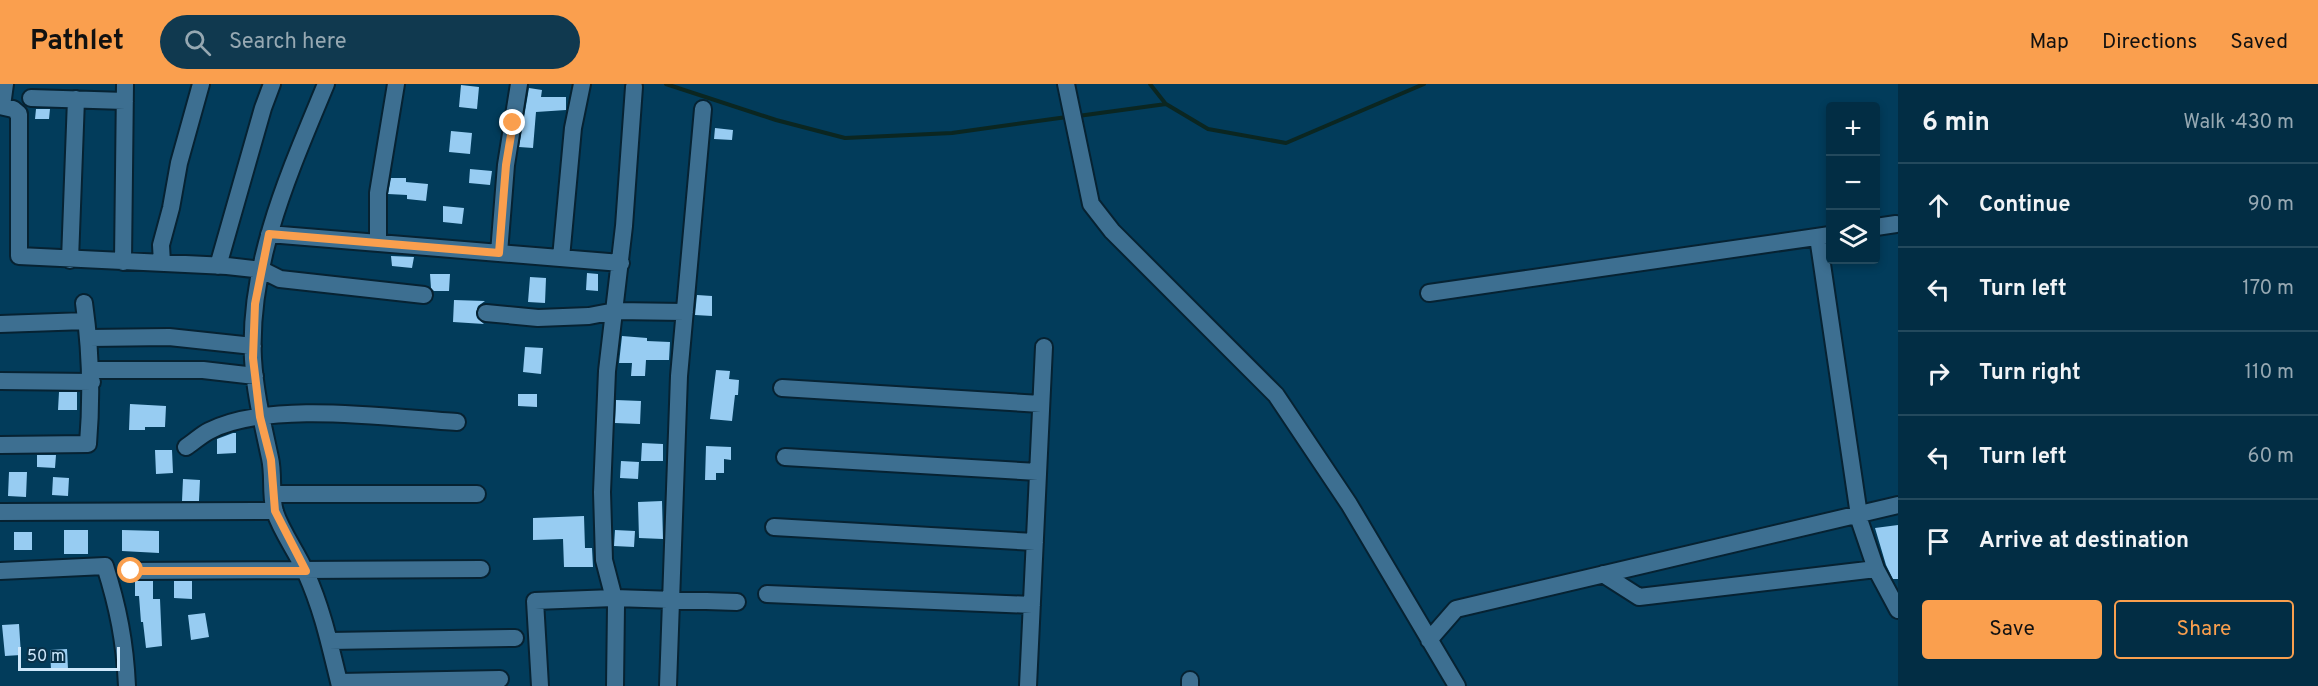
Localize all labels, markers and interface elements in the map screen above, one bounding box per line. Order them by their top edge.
search box [160,15,580,69]
text: Pathlet [30,24,124,60]
icon: search [181,26,214,59]
text: Search here [229,29,347,56]
text: Map [2029,29,2069,56]
text: Directions [2102,29,2197,56]
text: Saved [2230,29,2288,56]
map controls [1826,102,1880,264]
button: + [1826,102,1880,156]
text: 6 min [1922,107,1990,140]
route end [499,109,525,135]
text: Walk · 430 m [2183,110,2294,136]
button: − [1826,156,1880,210]
icon: ahead [1922,189,1955,222]
text: Continue [1979,192,2070,219]
text: 90 m [2248,192,2294,218]
button: layers [1826,210,1880,264]
icon: left [1922,273,1955,306]
text: Turn left [1979,276,2067,303]
text: 170 m [2242,276,2294,302]
icon: right [1922,357,1955,390]
text: Turn right [1979,360,2081,387]
text: 110 m [2245,360,2294,386]
icon: left [1922,441,1955,474]
text: Turn left [1979,444,2067,471]
text: 60 m [2248,444,2294,470]
icon: arrive [1922,525,1955,558]
text: Arrive at destination [1979,528,2189,555]
route start [117,557,143,583]
button: Save [1922,600,2102,659]
button: Share [2114,600,2294,659]
scale bar [18,644,120,672]
text: 50 m [27,647,65,667]

